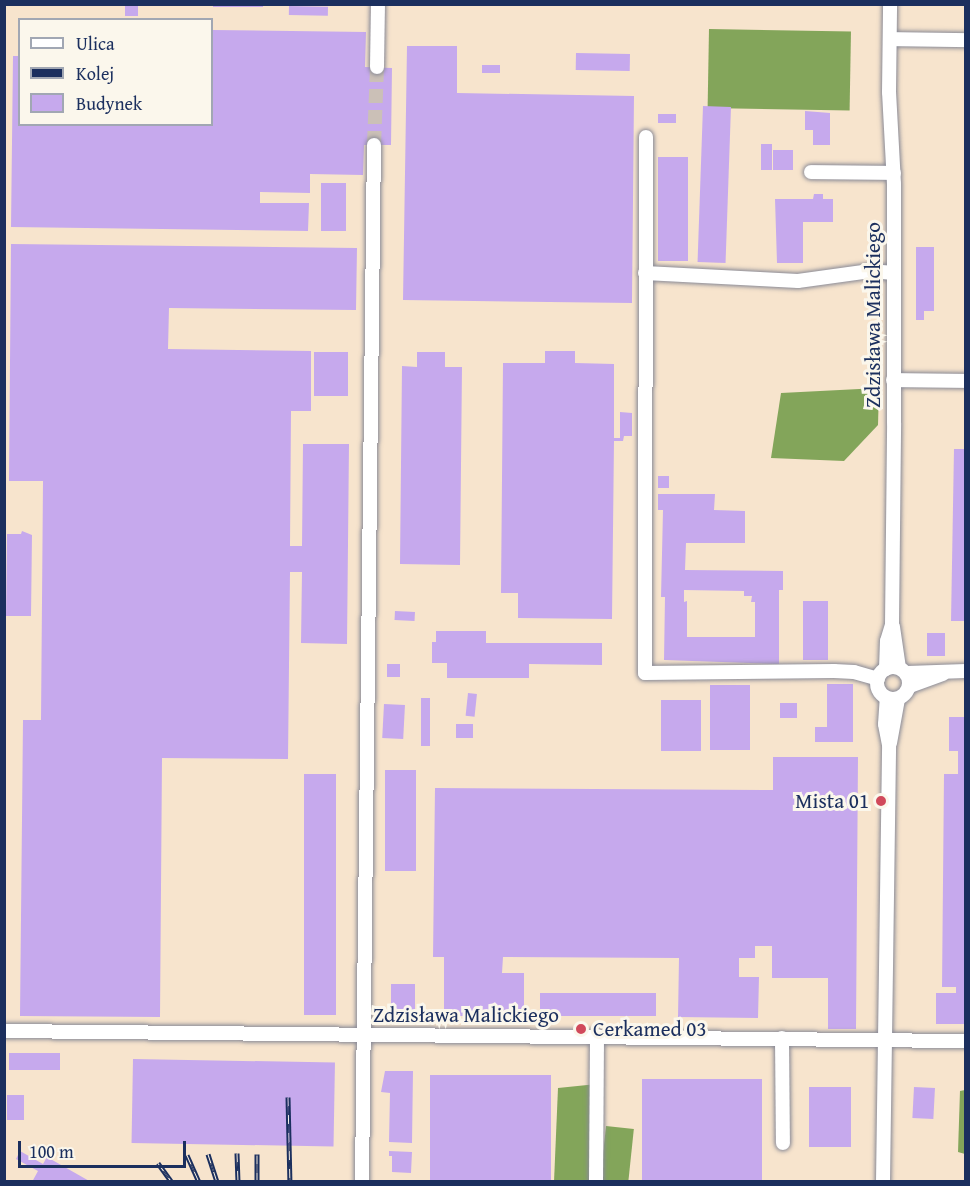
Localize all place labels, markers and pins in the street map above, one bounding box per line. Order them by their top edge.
place label: Mista 01 [795,788,869,814]
marker: Mista 01 [874,794,888,808]
place label: Cerkamed 03 [593,1016,707,1042]
marker: Cerkamed 03 [574,1022,588,1036]

